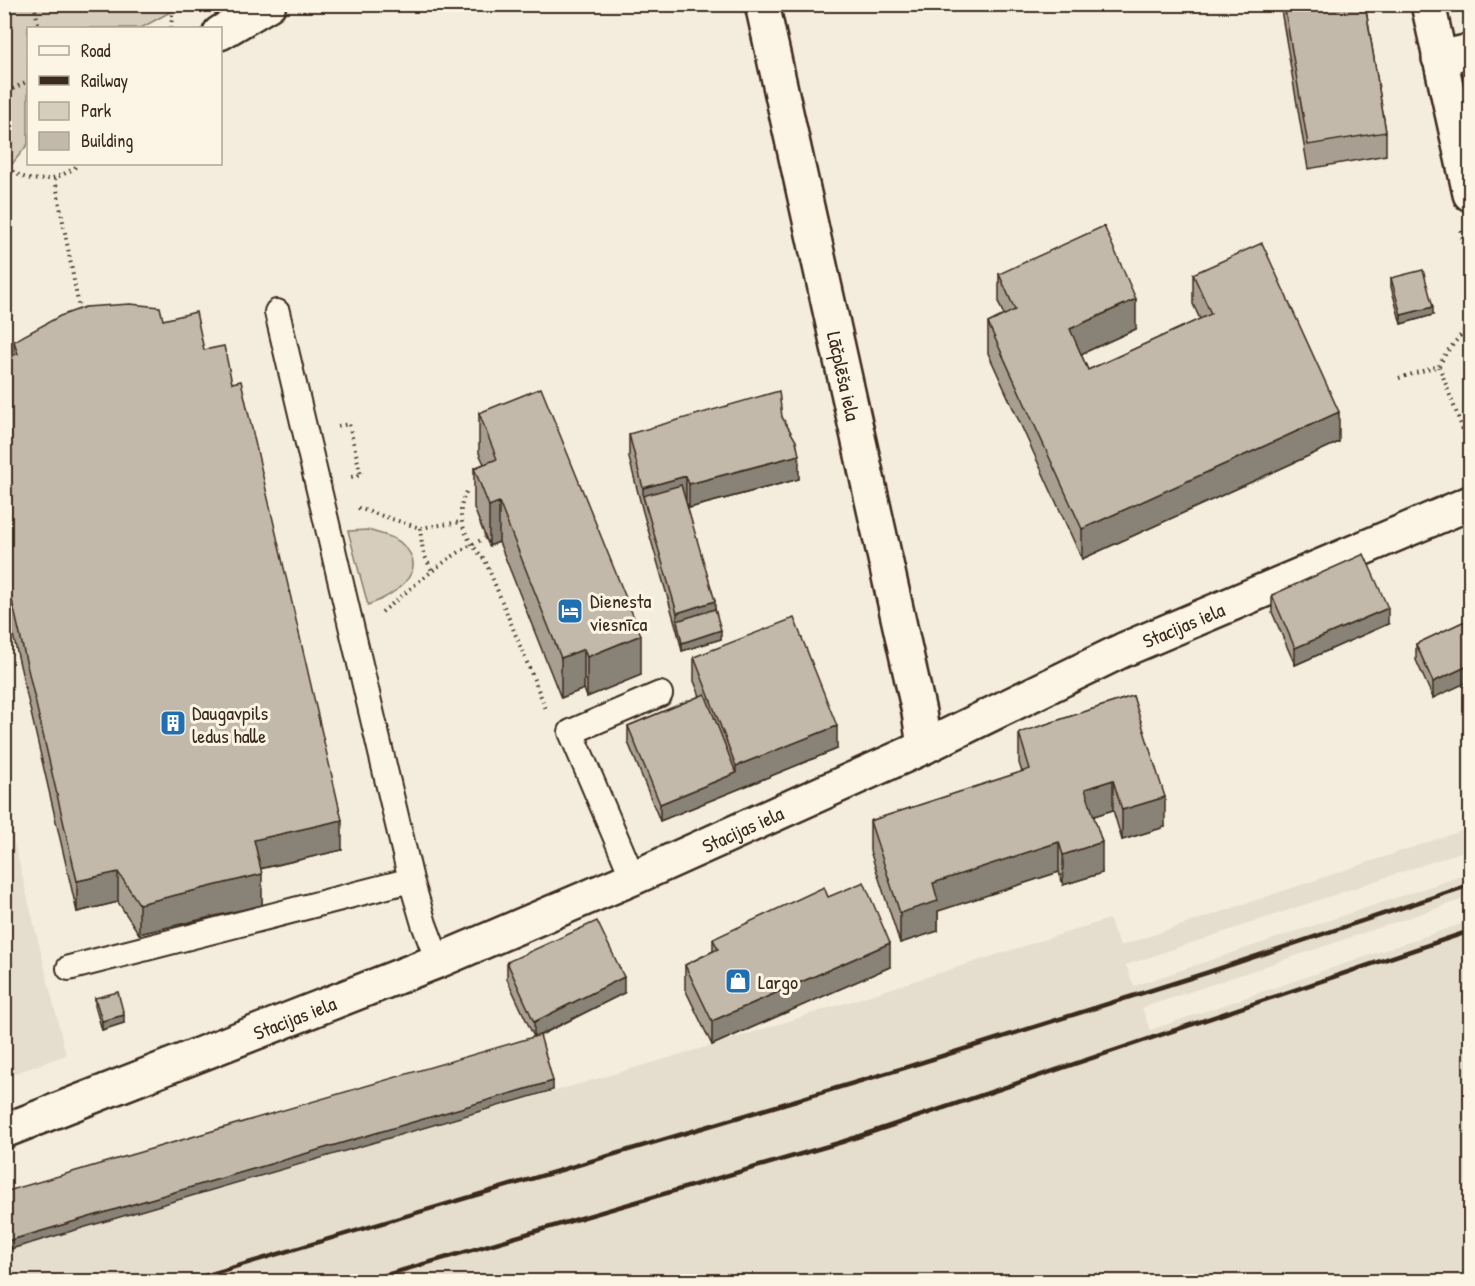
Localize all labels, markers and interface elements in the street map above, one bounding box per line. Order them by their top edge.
legend [27,27,222,165]
text: Road [81,38,111,63]
text: Railway [81,68,128,93]
text: Park [81,98,112,123]
text: Building [81,128,133,153]
street label: Lāčplēša iela [821,329,868,423]
place label: Dienesta viesnīca [590,587,652,637]
street label: Stacijas iela [1138,595,1229,654]
hotel icon: Dienesta viesnīca [555,596,585,626]
place label: Daugavpils ledus halle [192,699,268,749]
building icon: Daugavpils ledus halle [158,708,188,738]
street label: Stacijas iela [697,799,788,859]
shop icon: Largo [723,966,753,996]
place label: Largo [758,968,798,995]
street label: Stacijas iela [249,989,340,1046]

